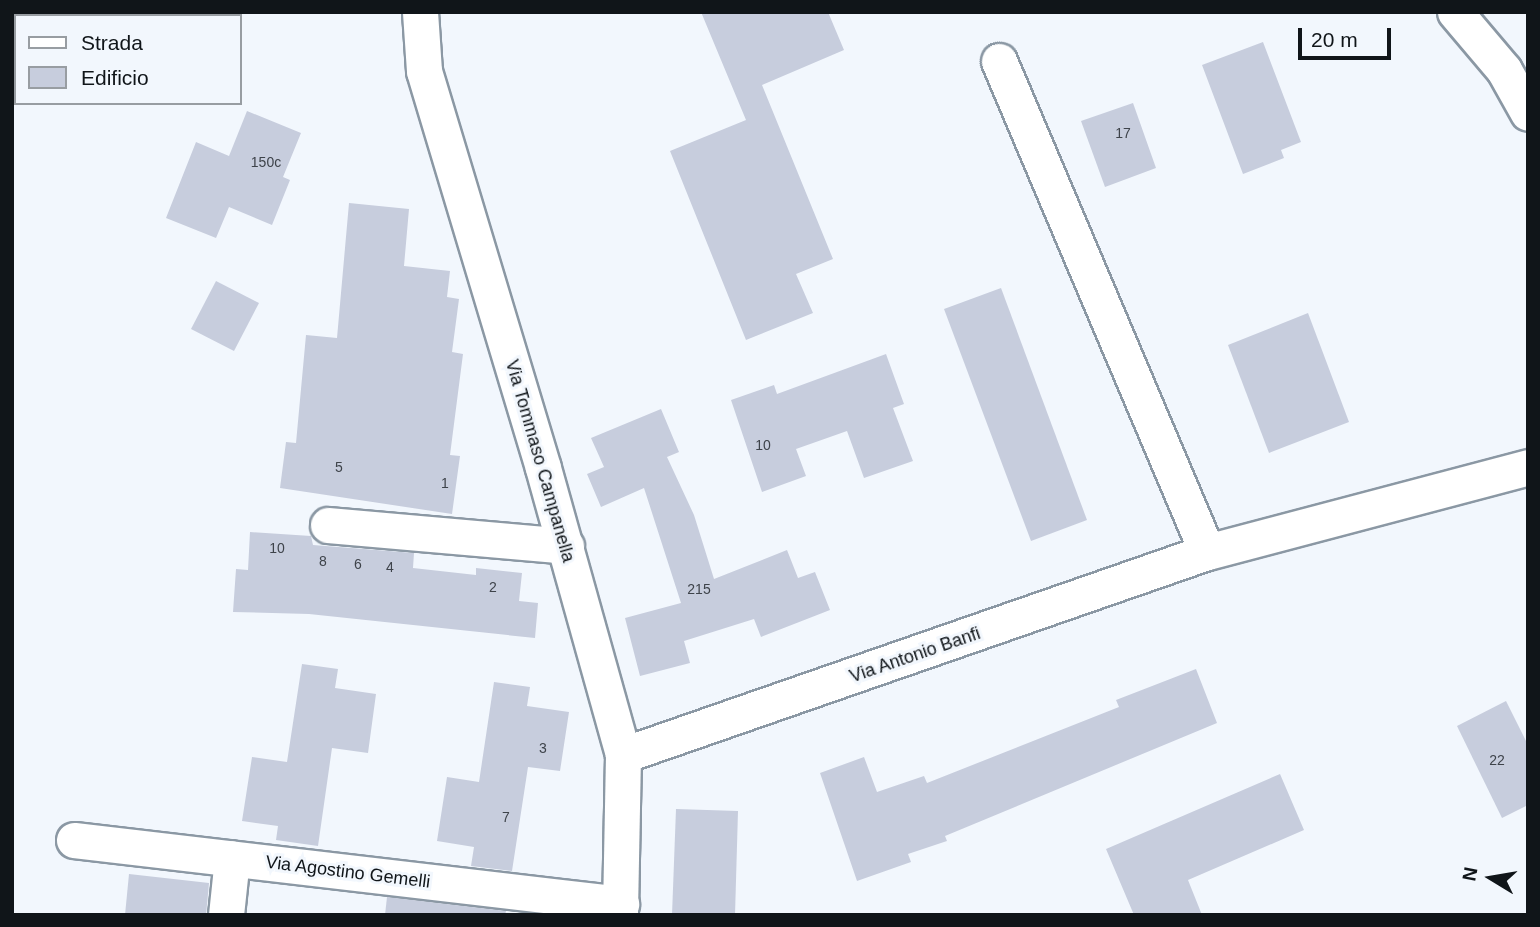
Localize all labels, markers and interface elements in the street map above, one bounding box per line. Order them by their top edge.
legend [14,14,242,105]
scale bar [1302,14,1395,58]
text: 20 m [1311,28,1358,51]
text: Strada [81,31,143,54]
text: Edificio [81,66,149,89]
house number: 17 [1115,125,1131,141]
house number: 150c [251,154,281,170]
street label: Via Tommaso Campanella [501,357,579,565]
house number: 10 [755,437,771,453]
house number: 5 [335,459,343,475]
house number: 1 [441,475,449,491]
house number: 10 [269,540,285,556]
house number: 8 [319,553,327,569]
house number: 6 [354,556,362,572]
house number: 4 [386,559,394,575]
house number: 2 [489,579,497,595]
house number: 215 [687,581,711,597]
street label: Via Antonio Banfi [846,622,984,688]
house number: 3 [539,740,547,756]
house number: 22 [1489,752,1505,768]
house number: 7 [502,809,510,825]
north arrow [1456,843,1526,913]
street label: Via Agostino Gemelli [264,851,432,893]
text: N [1458,865,1482,883]

